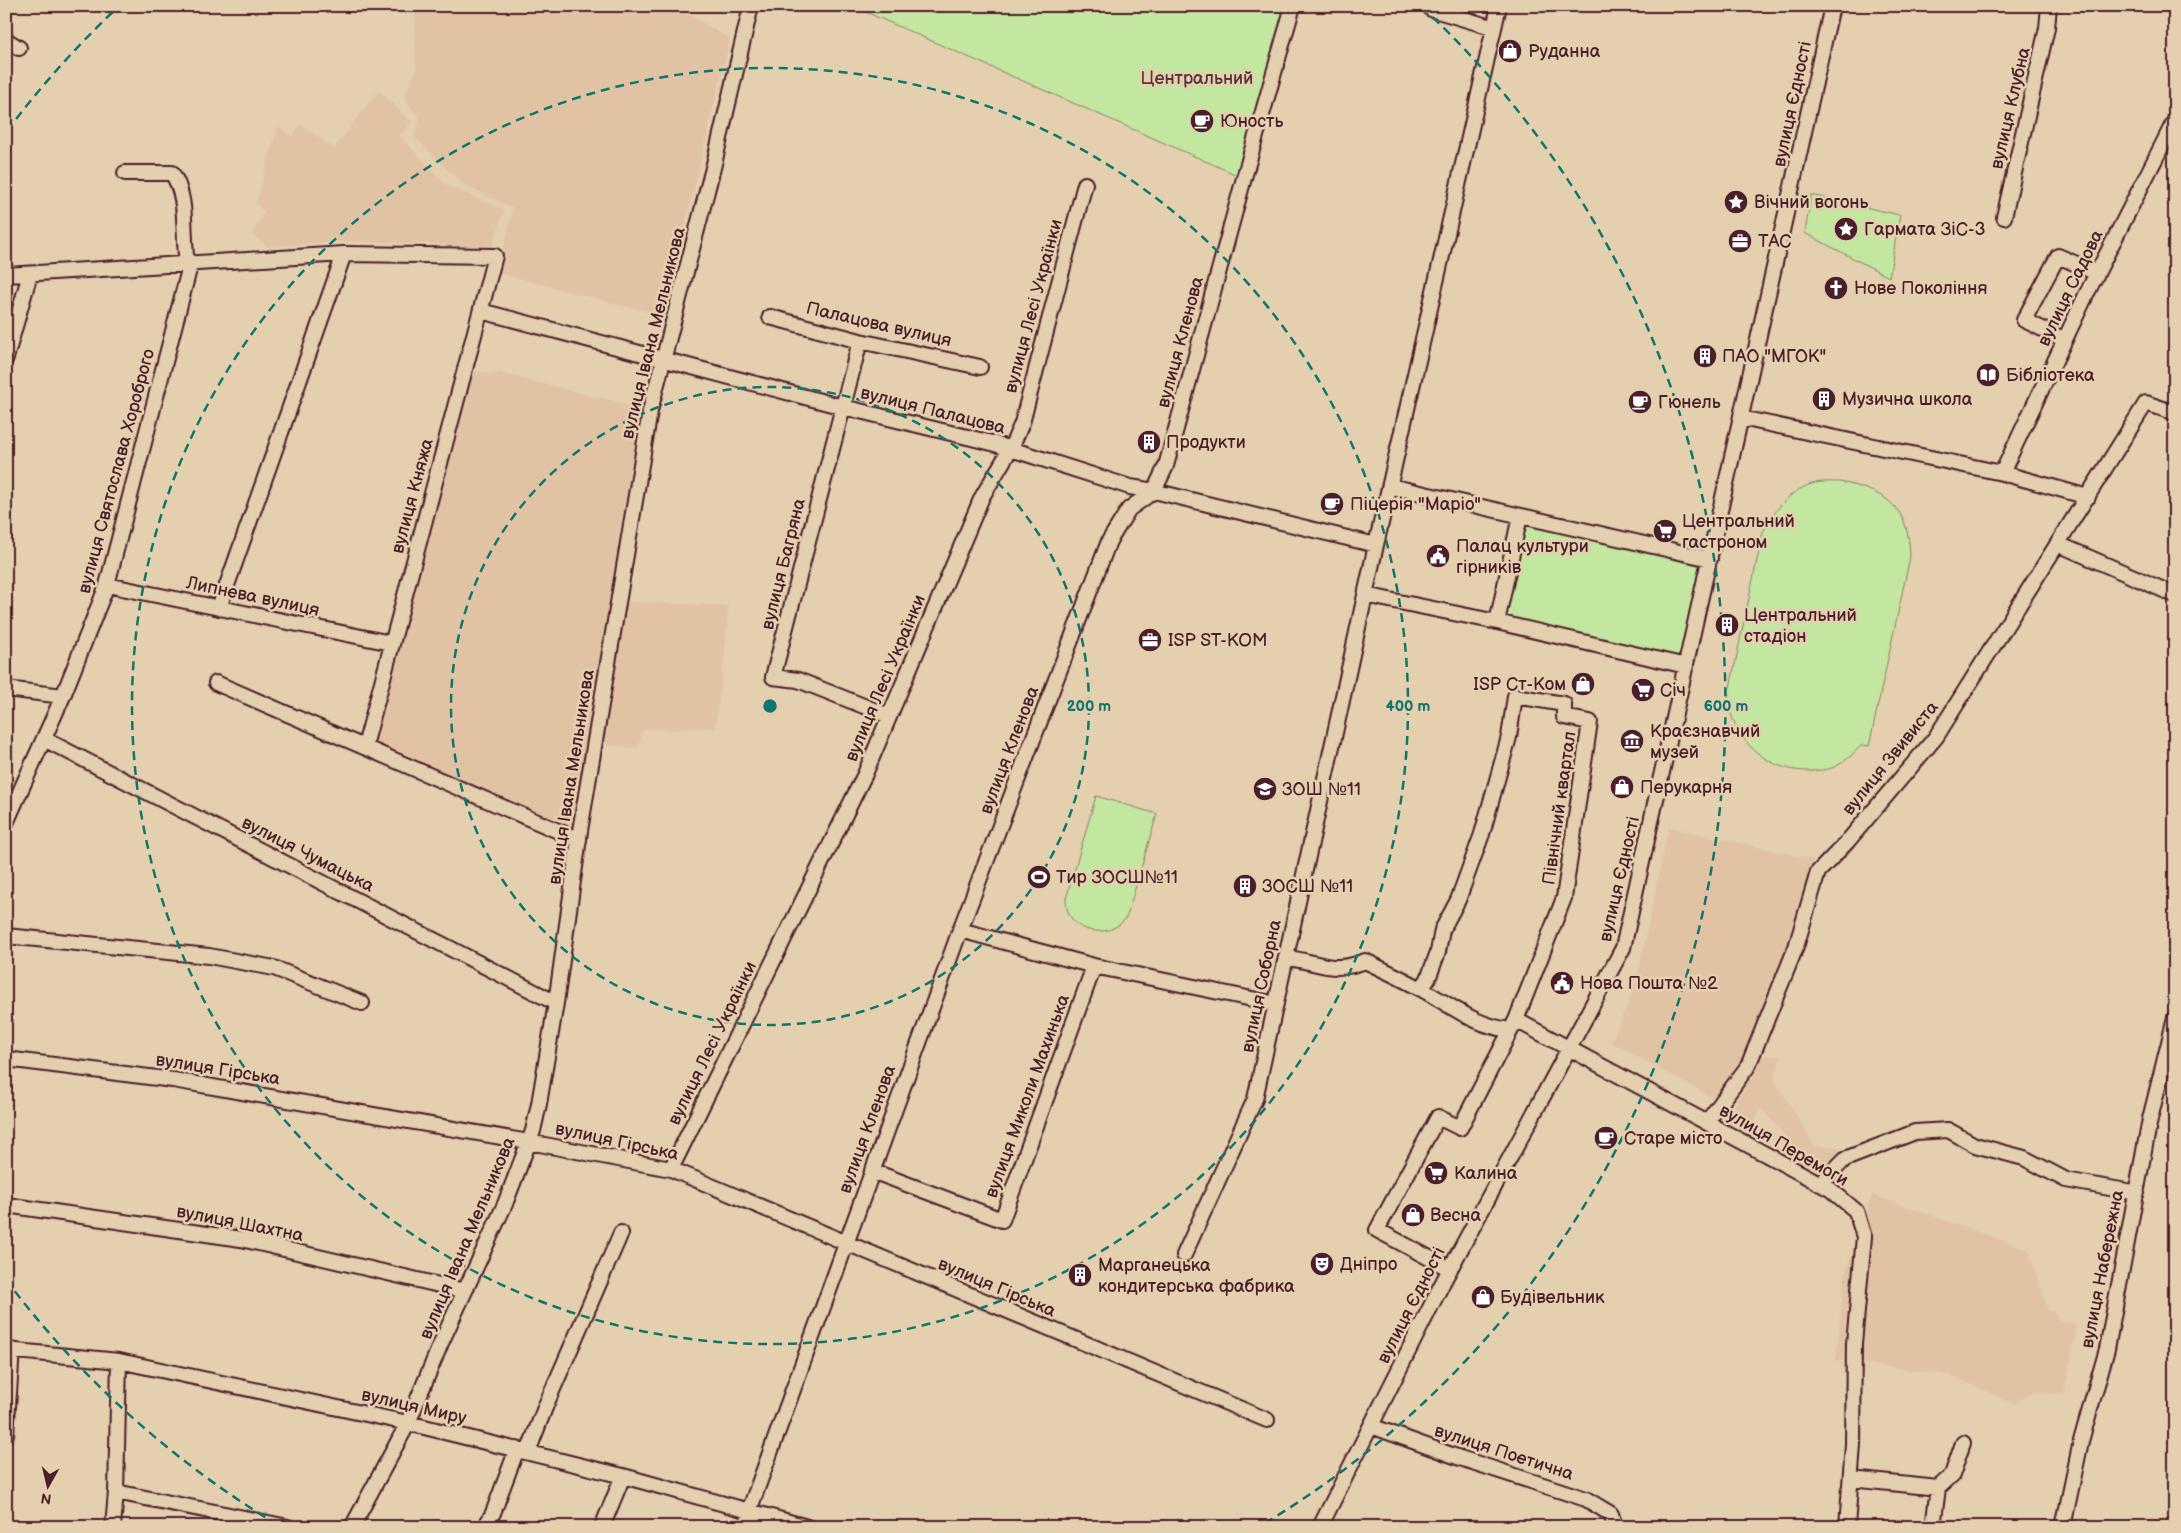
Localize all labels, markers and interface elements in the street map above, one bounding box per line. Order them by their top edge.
shop icon: Руданна [1497,38,1523,64]
street label: вулиця Єдності [1769,39,1816,169]
place label: Руданна [1528,41,1601,62]
street label: вулиця Клубна [1986,45,2035,171]
park label: Центральний [1141,68,1253,89]
cafe icon: Юность [1189,108,1215,134]
place label: Юность [1220,111,1283,132]
place icon: Вічний вогонь [1723,189,1749,215]
place label: Вічний вогонь [1754,192,1869,213]
place icon: Гармата ЗіС-3 [1833,216,1859,242]
street label: вулиця Лесі Українки [1000,217,1067,395]
place label: Гармата ЗіС-3 [1864,219,1986,240]
street label: вулиця Івана Мельникова [617,225,690,441]
street label: вулиця Садова [2033,226,2108,350]
office icon: ТАС [1727,228,1753,254]
place label: ТАС [1758,231,1792,252]
street label: вулиця Кленова [1153,274,1208,410]
church icon: Нове Покоління [1823,275,1849,301]
place label: Нове Покоління [1854,278,1987,299]
street label: Палацова вулиця [804,298,954,351]
building icon: ПАО "МГОК" [1692,343,1718,369]
place label: ПАО "МГОК" [1722,346,1826,367]
street label: вулиця Святослава Хороброго [74,347,159,596]
library icon: Бібліотека [1975,362,2001,388]
place label: Бібліотека [2006,365,2095,386]
street label: вулиця Палацова [858,382,1008,439]
building icon: Музична школа [1811,386,1837,412]
cafe icon: Гюнель [1627,389,1653,415]
place label: Музична школа [1842,389,1973,410]
place label: Гюнель [1658,392,1721,413]
building icon: Продукти [1136,429,1162,455]
place label: Продукти [1166,432,1246,453]
street label: вулиця Княжа [387,436,438,556]
cafe icon: Піцерія "Маріо" [1319,491,1345,517]
place label: Піцерія "Маріо" [1350,494,1481,515]
street label: вулиця Багряна [757,496,810,632]
place label: Центральний гастроном [1682,511,1795,553]
supermarket icon: Центральний гастроном [1652,518,1678,544]
place label: Палац культури гірників [1456,536,1589,578]
public building icon: Палац культури гірників [1425,543,1451,569]
street label: Липнева вулиця [183,572,321,621]
street label: вулиця Лесі Українки [841,592,930,765]
place label: Центральний стадіон [1744,605,1857,647]
building icon: Центральний стадіон [1714,612,1740,638]
office icon: ISP ST-KOM [1137,627,1163,653]
place label: ISP ST-KOM [1168,630,1268,651]
street label: вулиця Івана Мельникова [544,668,599,886]
shop icon: ISP Ст-Ком [1570,671,1596,697]
place label: ISP Ст-Ком [1473,674,1566,695]
supermarket icon: Січ [1630,677,1656,703]
place label: Січ [1660,680,1686,701]
street label: вулиця Кленова [975,683,1044,817]
centre of rings [761,697,779,715]
text: 200 m [1067,697,1111,716]
text: 400 m [1386,697,1430,716]
text: 600 m [1704,697,1749,716]
street label: вулиця Звивиста [1838,697,1943,819]
place label: Краєзнавчий музей [1650,721,1760,763]
museum icon: Краєзнавчий музей [1619,728,1645,754]
street label: Північний квартал [1538,730,1581,886]
shop icon: Перукарня [1609,774,1635,800]
school or university icon: ЗОШ №11 [1252,776,1278,802]
place label: Перукарня [1640,777,1732,798]
place label: ЗОШ №11 [1282,779,1361,800]
street label: вулиця Чумацька [238,812,378,897]
street label: вулиця Єдності [1595,814,1644,944]
sports icon: Тир ЗОСШ№11 [1026,864,1052,890]
place label: Тир ЗОСШ№11 [1056,867,1178,888]
building icon: ЗОСШ №11 [1232,873,1258,899]
place label: ЗОСШ №11 [1262,876,1353,897]
street label: вулиця Соборна [1237,917,1286,1054]
street label: вулиця Лесі Українки [664,958,761,1128]
public building icon: Нова Пошта №2 [1549,970,1575,996]
place label: Нова Пошта №2 [1580,973,1718,994]
street label: вулиця Миколи Махинька [981,991,1074,1201]
street label: вулиця Гірська [154,1049,282,1090]
street label: вулиця Кленова [835,1062,901,1196]
street label: вулиця Перемоги [1716,1100,1852,1191]
street label: вулиця Гірська [553,1118,681,1165]
cafe icon: Старе місто [1593,1125,1619,1151]
place label: Старе місто [1624,1128,1722,1149]
street label: вулиця Івана Мельникова [415,1134,520,1342]
supermarket icon: Калина [1423,1160,1449,1186]
place label: Калина [1454,1163,1518,1184]
street label: вулиця Набережна [2077,1188,2128,1350]
street label: вулиця Шахтна [175,1201,305,1246]
shop icon: Весна [1400,1202,1426,1228]
place label: Весна [1430,1205,1481,1226]
street label: вулиця Єдності [1373,1243,1450,1367]
theatre icon: Дніпро [1309,1251,1335,1277]
street label: вулиця Гірська [935,1253,1059,1322]
place label: Дніпро [1340,1254,1397,1275]
place label: Марганецька кондитерська фабрика [1098,1255,1295,1297]
building icon: Марганецька кондитерська фабрика [1067,1262,1093,1288]
shop icon: Будівельник [1470,1284,1496,1310]
place label: Будівельник [1500,1287,1605,1308]
street label: вулиця Миру [359,1384,469,1429]
street label: вулиця Поетична [1432,1420,1576,1485]
north arrow [22,1460,72,1510]
text: N [40,1489,53,1508]

